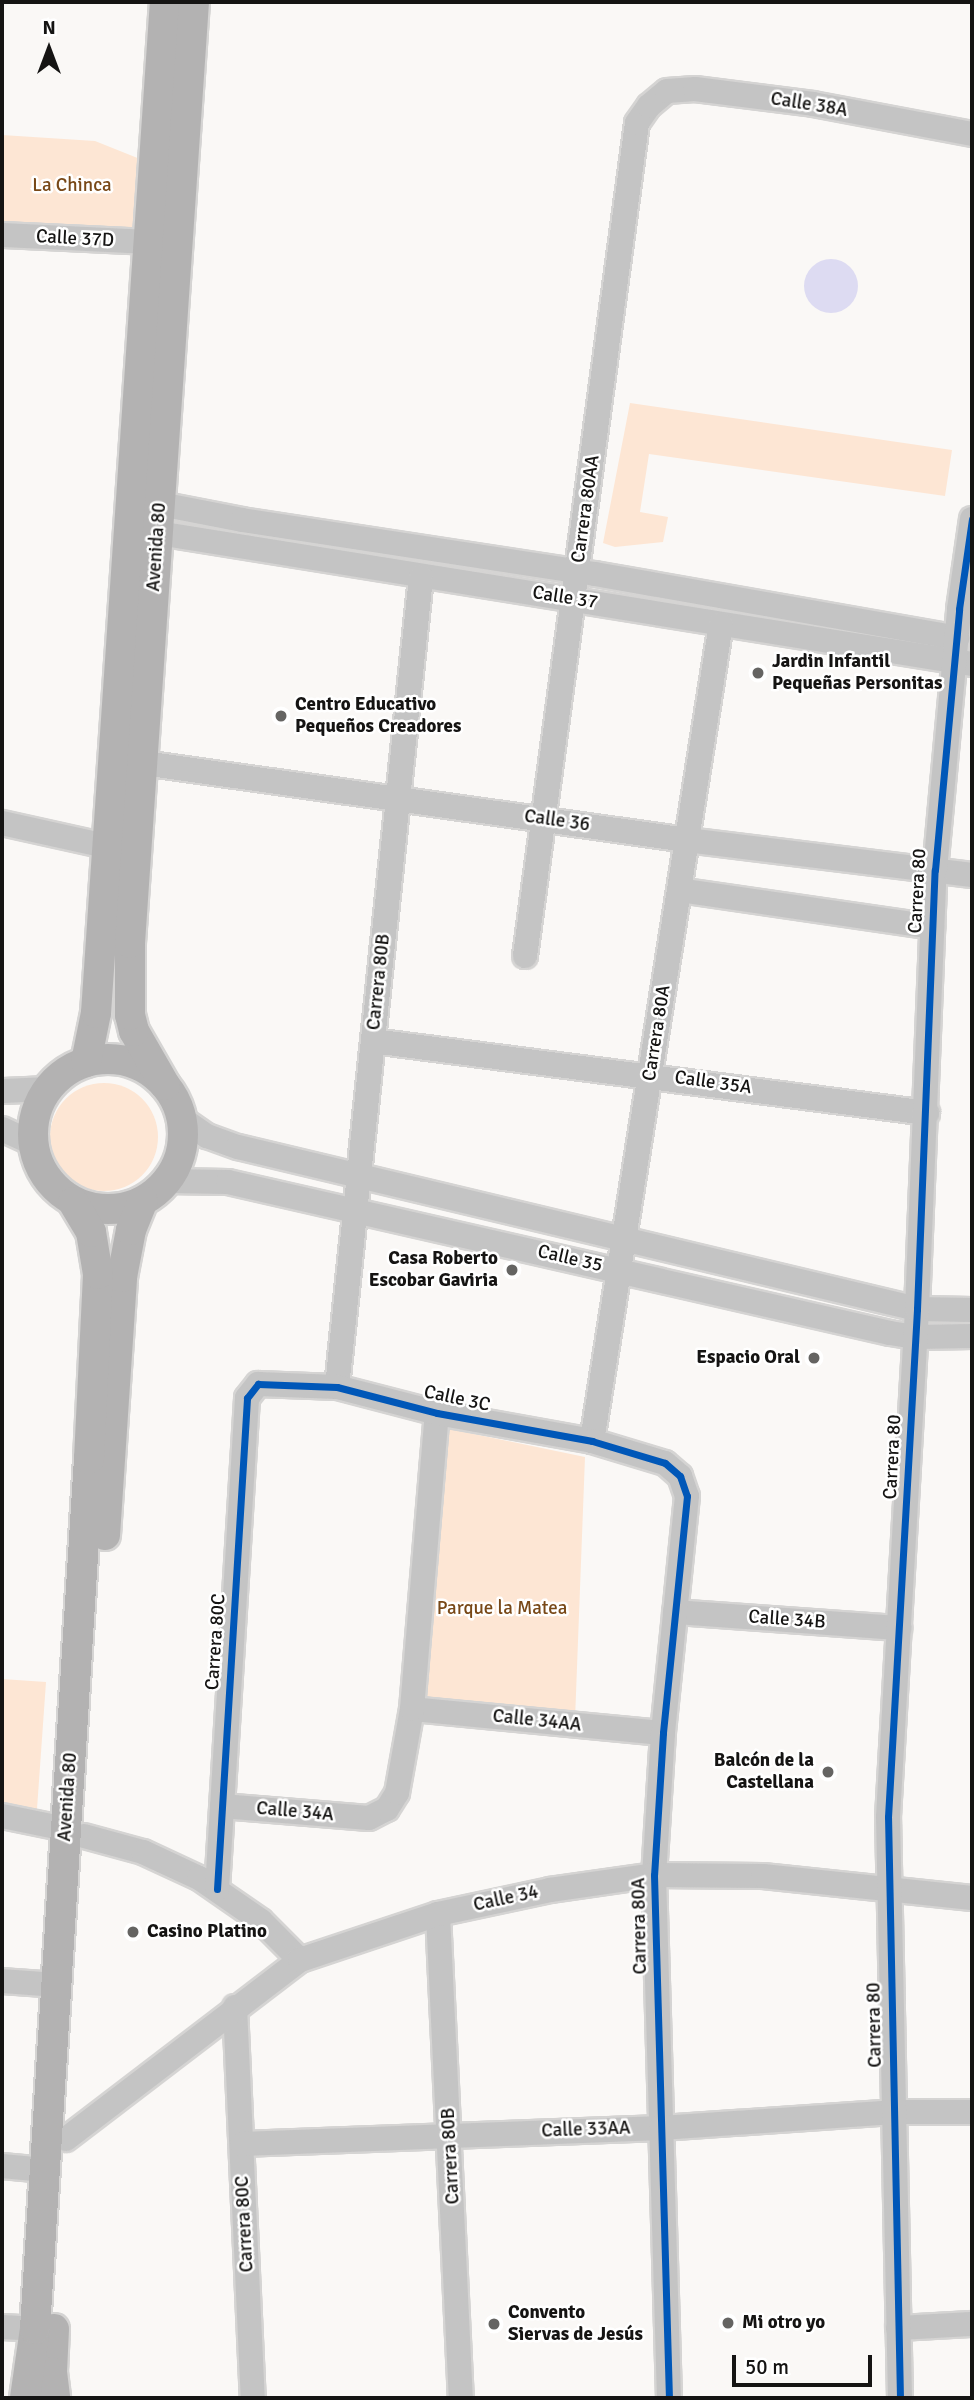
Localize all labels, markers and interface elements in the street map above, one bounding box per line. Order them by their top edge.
north arrow [14,14,84,84]
text: N [42,16,56,40]
street label: Calle 38A [769,88,849,122]
park label: La Chinca [32,175,112,197]
street label: Calle 37D [35,226,115,252]
street label: Carrera 80AA [567,454,605,564]
street label: Avenida 80 [143,502,171,592]
street label: Calle 37 [531,582,599,614]
place label: Jardin Infantil Pequeñas Personitas [772,651,942,695]
marker: Jardin Infantil Pequeñas Personitas [750,665,766,681]
place label: Centro Educativo Pequeños Creadores [295,694,461,738]
marker: Centro Educativo Pequeños Creadores [273,708,289,724]
street label: Calle 36 [523,805,591,837]
street label: Carrera 80 [904,848,932,934]
street label: Carrera 80B [363,933,395,1031]
street label: Carrera 80A [638,983,676,1083]
street label: Calle 35A [673,1066,753,1100]
street label: Calle 35 [535,1240,605,1278]
place label: Casa Roberto Escobar Gaviria [369,1248,498,1292]
marker: Casa Roberto Escobar Gaviria [504,1262,520,1278]
place label: Espacio Oral [696,1347,800,1369]
marker: Espacio Oral [806,1350,822,1366]
street label: Calle 3C [422,1381,492,1417]
street label: Carrera 80 [879,1414,907,1500]
street label: Carrera 80C [201,1593,231,1691]
park label: Parque la Matea [437,1598,567,1620]
street label: Calle 34B [748,1606,826,1634]
street label: Calle 34AA [491,1705,583,1737]
place label: Balcón de la Castellana [714,1750,814,1794]
street label: Avenida 80 [54,1752,82,1842]
marker: Balcón de la Castellana [820,1764,836,1780]
street label: Calle 34A [255,1797,335,1827]
street label: Carrera 80A [628,1877,652,1975]
street label: Calle 34 [471,1881,541,1917]
place label: Casino Platino [147,1921,267,1943]
marker: Casino Platino [125,1924,141,1940]
street label: Carrera 80 [863,1982,887,2068]
street label: Carrera 80B [437,2107,465,2205]
street label: Calle 33AA [541,2117,631,2143]
street label: Carrera 80C [231,2175,259,2273]
place label: Convento Siervas de Jesús [508,2302,643,2346]
place label: Mi otro yo [742,2312,825,2334]
marker: Mi otro yo [720,2315,736,2331]
marker: Convento Siervas de Jesús [486,2316,502,2332]
scale bar [736,2340,876,2384]
text: 50 m [745,2354,789,2380]

